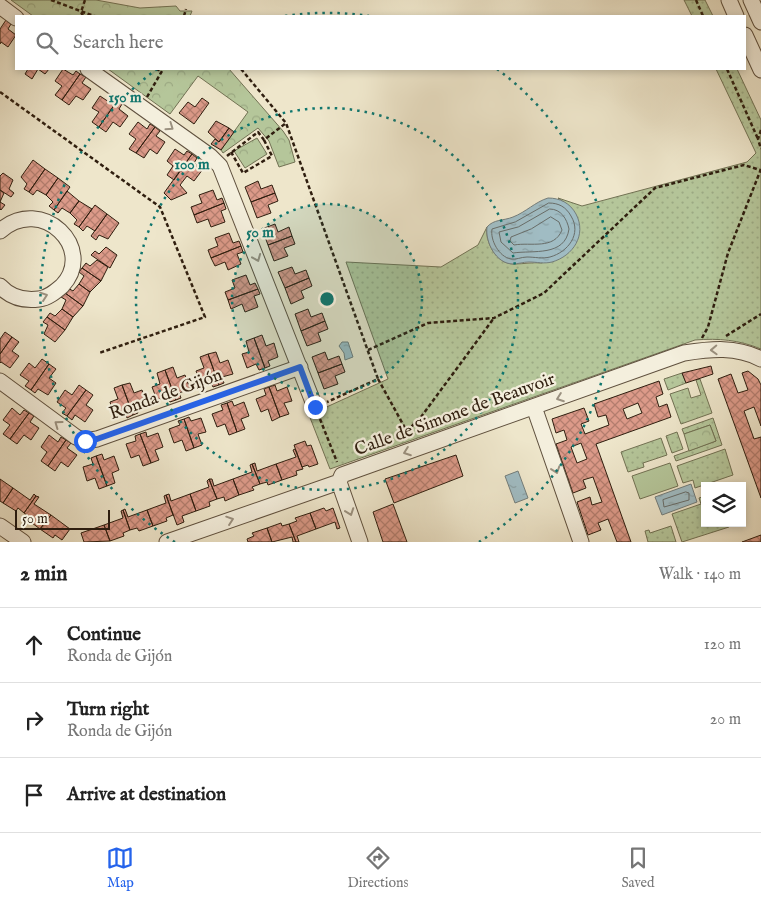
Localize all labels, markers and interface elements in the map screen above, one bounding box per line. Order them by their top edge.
search box [15,15,746,70]
icon: search [33,29,61,57]
text: Search here [73,31,164,55]
text: 150 m [108,88,142,107]
one-way arrow [164,122,173,130]
text: 100 m [174,155,210,174]
text: 50 m [246,223,274,242]
one-way arrow [250,253,261,262]
centre of rings [318,290,336,308]
one-way arrow [39,292,48,302]
one-way arrow [710,344,718,355]
street label: Ronda de Gijón [106,364,226,426]
street label: Calle de Simone de Beauvoir [352,368,559,462]
one-way arrow [556,392,565,402]
route end [304,396,327,419]
one-way arrow [54,421,64,430]
route start [74,430,97,453]
one-way arrow [403,446,412,456]
one-way arrow [550,465,560,474]
map controls [701,482,746,527]
button: layers [701,482,746,527]
scale bar [15,507,110,530]
one-way arrow [344,507,354,516]
text: 50 m [22,510,48,528]
one-way arrow [225,516,233,526]
text: 2 min [20,561,67,588]
text: Walk · 140 m [659,565,741,585]
text: Continue [67,623,141,647]
icon: ahead [20,631,48,659]
text: 120 m [704,635,741,655]
text: Ronda de Gijón [67,647,172,667]
text: Turn right [67,698,149,722]
icon: right [20,706,48,734]
text: 20 m [710,710,741,730]
text: Ronda de Gijón [67,722,172,742]
icon: arrive [20,781,48,809]
text: Arrive at destination [67,783,226,807]
tab: Map [106,844,134,892]
tab: Directions [347,844,408,892]
tab: Saved [621,844,654,892]

